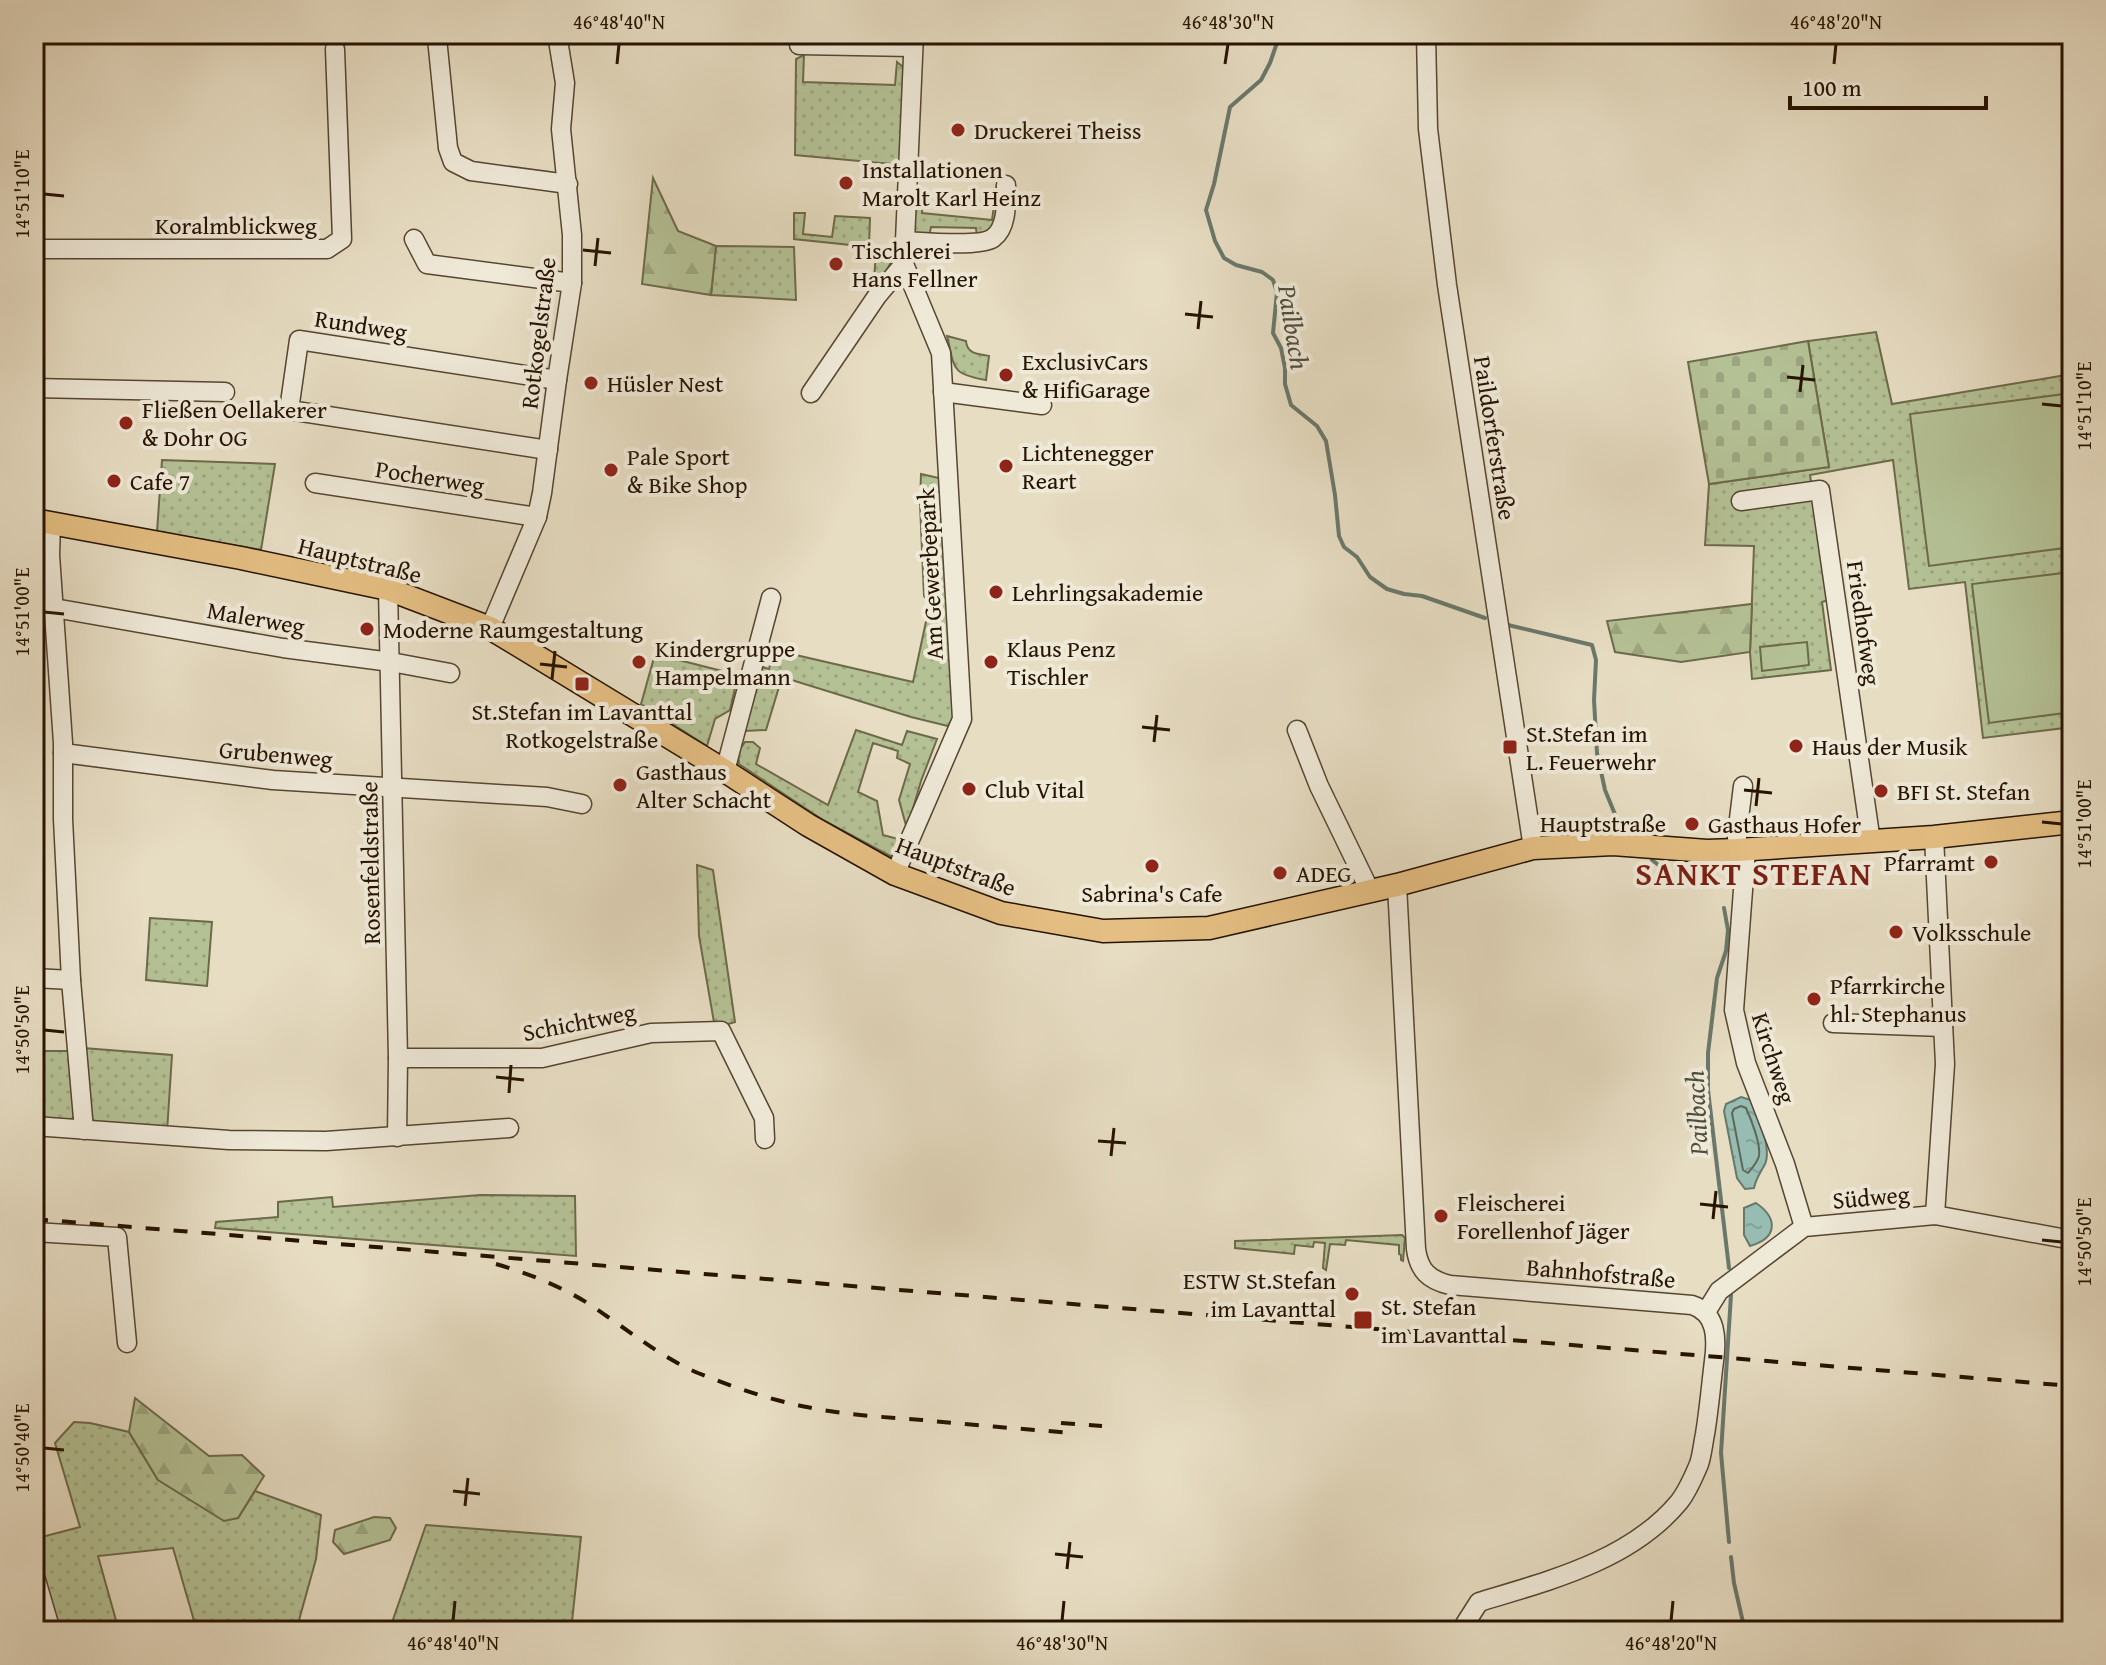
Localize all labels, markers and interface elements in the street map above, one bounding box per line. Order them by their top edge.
text: 46°48'40"N [573,7,665,36]
text: 46°48'30"N [1182,7,1274,36]
text: 46°48'20"N [1790,7,1882,36]
scale bar [1790,60,1986,110]
text: 100 m [1802,70,1862,105]
place label: Druckerei Theiss [974,113,1142,148]
marker: Druckerei Theiss [949,121,967,139]
text: 14°51'10"E [7,150,36,238]
place label: Installationen Marolt Karl Heinz [862,152,1041,215]
marker: Installationen Marolt Karl Heinz [837,174,855,192]
street label: Koralmblickweg [155,208,317,243]
place label: Tischlerei Hans Fellner [852,233,978,296]
street label: Rotkogelstraße [511,255,565,411]
marker: Tischlerei Hans Fellner [827,255,845,273]
water label: Pailbach [1268,281,1320,372]
street label: Rundweg [312,300,410,350]
place label: ExclusivCars & HifiGarage [1022,344,1150,407]
street label: Paildorferstraße [1465,353,1525,523]
text: 14°51'10"E [2069,362,2098,450]
place label: Hüsler Nest [607,366,724,401]
marker: ExclusivCars & HifiGarage [997,366,1015,384]
marker: Hüsler Nest [582,374,600,392]
place label: Fließen Oellakerer & Dohr OG [142,392,327,455]
marker: Fließen Oellakerer & Dohr OG [117,414,135,432]
place label: Lichtenegger Reart [1022,435,1154,498]
place label: Pale Sport & Bike Shop [627,439,748,502]
street label: Pocherweg [373,451,487,503]
marker: Lichtenegger Reart [997,457,1015,475]
marker: Pale Sport & Bike Shop [602,461,620,479]
place label: Cafe 7 [130,464,190,499]
marker: Cafe 7 [105,472,123,490]
street label: Am Gewerbepark [908,486,952,661]
street label: Hauptstraße [295,528,425,592]
street label: Friedhofweg [1838,558,1890,688]
text: 14°51'00"E [7,568,36,656]
place label: Lehrlingsakademie [1012,575,1203,610]
marker: Lehrlingsakademie [987,583,1005,601]
street label: Malerweg [204,592,308,644]
place label: Moderne Raumgestaltung [383,612,643,647]
marker: Moderne Raumgestaltung [358,620,376,638]
place label: Kindergruppe Hampelmann [655,631,795,694]
place label: Klaus Penz Tischler [1007,631,1115,694]
marker: Kindergruppe Hampelmann [630,653,648,671]
marker: Klaus Penz Tischler [982,653,1000,671]
marker: St.Stefan im Lavanttal Rotkogelstraße [573,675,591,693]
place label: St.Stefan im Lavanttal Rotkogelstraße [472,694,693,757]
place label: St.Stefan im L. Feuerwehr [1526,716,1656,779]
place label: Haus der Musik [1812,729,1968,764]
street label: Grubenweg [218,732,334,776]
marker: Haus der Musik [1787,737,1805,755]
marker: St.Stefan im L. Feuerwehr [1501,738,1519,756]
place label: Gasthaus Alter Schacht [636,754,772,817]
place label: Club Vital [985,772,1085,807]
place label: BFI St. Stefan [1897,774,2031,809]
marker: Gasthaus Alter Schacht [611,776,629,794]
marker: Club Vital [960,780,978,798]
text: 14°51'00"E [2069,780,2098,868]
street label: Rosenfeldstraße [351,781,389,945]
marker: BFI St. Stefan [1872,782,1890,800]
street label: Hauptstraße [1540,806,1666,841]
place label: Gasthaus Hofer [1708,807,1861,842]
marker: Gasthaus Hofer [1683,815,1701,833]
street label: Hauptstraße [891,827,1021,905]
place label: Pfarramt [1884,845,1976,880]
district label: SANKT STEFAN [1635,850,1873,897]
marker: Pfarramt [1982,853,2000,871]
place label: ADEG [1296,856,1351,891]
marker: Sabrina's Cafe [1143,857,1161,875]
marker: ADEG [1271,864,1289,882]
place label: Sabrina's Cafe [1081,876,1223,911]
place label: Volksschule [1912,915,2031,950]
marker: Volksschule [1887,923,1905,941]
place label: Pfarrkirche hl. Stephanus [1830,968,1967,1031]
text: 14°50'50"E [7,986,36,1074]
marker: Pfarrkirche hl. Stephanus [1805,990,1823,1008]
street label: Schichtweg [520,994,638,1050]
street label: Kirchweg [1743,1008,1805,1108]
water label: Pailbach [1674,1069,1718,1158]
street label: Südweg [1831,1176,1911,1218]
place label: Fleischerei Forellenhof Jäger [1457,1185,1630,1248]
text: 14°50'50"E [2069,1198,2098,1286]
marker: Fleischerei Forellenhof Jäger [1432,1207,1450,1225]
street label: Bahnhofstraße [1525,1249,1677,1297]
place label: ESTW St.Stefan im Lavanttal [1183,1263,1337,1326]
marker: ESTW St.Stefan im Lavanttal [1343,1285,1361,1303]
place label: St. Stefan im Lavanttal [1381,1289,1507,1352]
marker: St. Stefan im Lavanttal [1352,1309,1374,1331]
text: 14°50'40"E [7,1404,36,1492]
text: 46°48'40"N [407,1628,499,1657]
text: 46°48'30"N [1016,1628,1108,1657]
text: 46°48'20"N [1625,1628,1717,1657]

